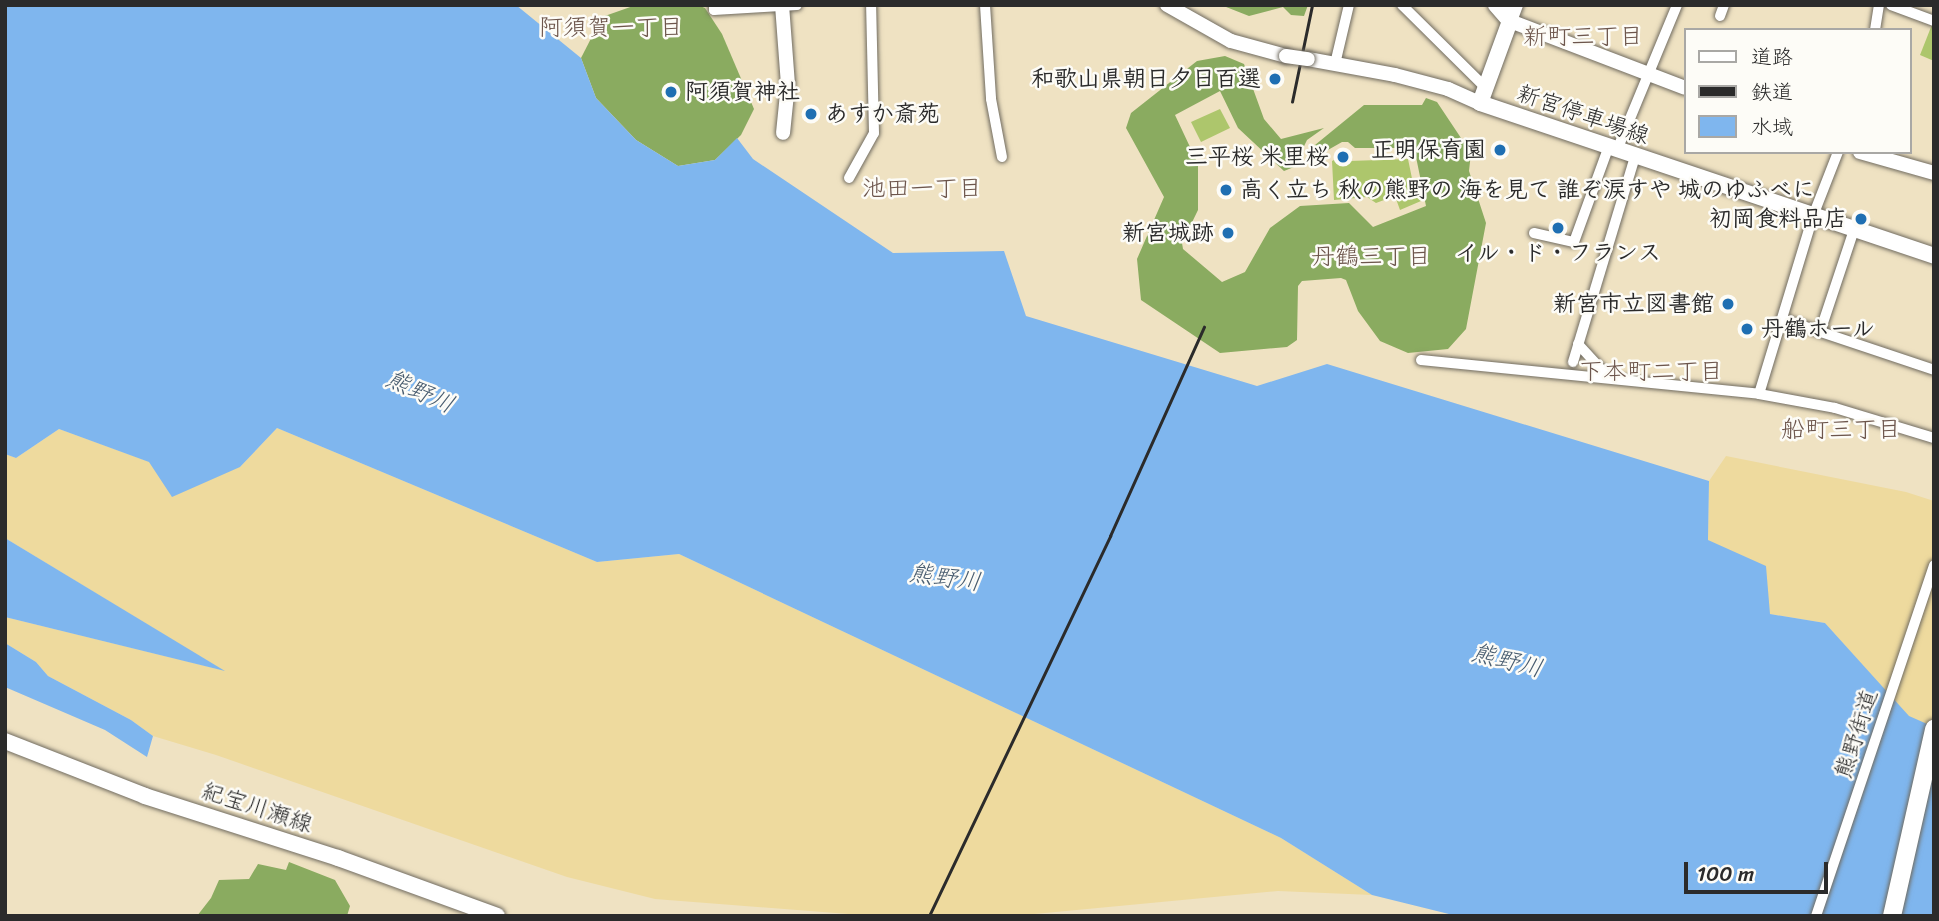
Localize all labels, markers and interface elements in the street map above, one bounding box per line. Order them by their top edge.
district label: 阿須賀一丁目 [539,14,683,42]
district label: 新町三丁目 [1523,23,1643,51]
legend [1684,28,1911,154]
text: 道路 [1751,38,1793,76]
place label: 和歌山県朝日夕日百選 [1031,65,1261,93]
marker: 和歌山県朝日夕日百選 [1267,71,1283,87]
text: 鉄道 [1751,73,1793,111]
place label: 阿須賀神社 [685,78,800,106]
street label: 新宮停車場線 [1513,79,1653,151]
marker: 阿須賀神社 [663,84,679,100]
place label: あすか斎苑 [825,100,940,128]
marker: あすか斎苑 [803,106,819,122]
text: 水域 [1751,108,1793,146]
place label: 正明保育園 [1371,136,1486,164]
marker: 正明保育園 [1492,142,1508,158]
place label: 三平桜 米里桜 [1185,143,1329,171]
marker: 三平桜 米里桜 [1335,149,1351,165]
district label: 池田一丁目 [862,175,982,203]
place label: 高く立ち 秋の熊野の 海を見て 誰ぞ涙すや 城のゆふべに [1240,176,1816,204]
marker: 高く立ち 秋の熊野の 海を見て 誰ぞ涙すや 城のゆふべに [1218,182,1234,198]
place label: 初岡食料品店 [1709,205,1847,233]
marker: 初岡食料品店 [1853,211,1869,227]
place label: 新宮城跡 [1122,219,1214,247]
marker: イル・ド・フランス [1550,220,1566,236]
marker: 新宮城跡 [1220,225,1236,241]
place label: イル・ド・フランス [1455,239,1661,267]
district label: 丹鶴三丁目 [1311,243,1431,271]
place label: 新宮市立図書館 [1553,290,1714,318]
marker: 新宮市立図書館 [1720,296,1736,312]
place label: 丹鶴ホール [1761,315,1876,343]
marker: 丹鶴ホール [1739,321,1755,337]
district label: 下本町二丁目 [1579,358,1723,386]
water label: 熊野川 [381,364,459,420]
district label: 船町三丁目 [1781,416,1901,444]
water label: 熊野川 [907,559,983,597]
water label: 熊野川 [1469,638,1545,684]
street label: 熊野街道 [1830,686,1884,782]
street label: 紀宝川瀬線 [198,777,316,839]
scale bar [1687,848,1830,892]
text: 100 m [1697,855,1754,893]

